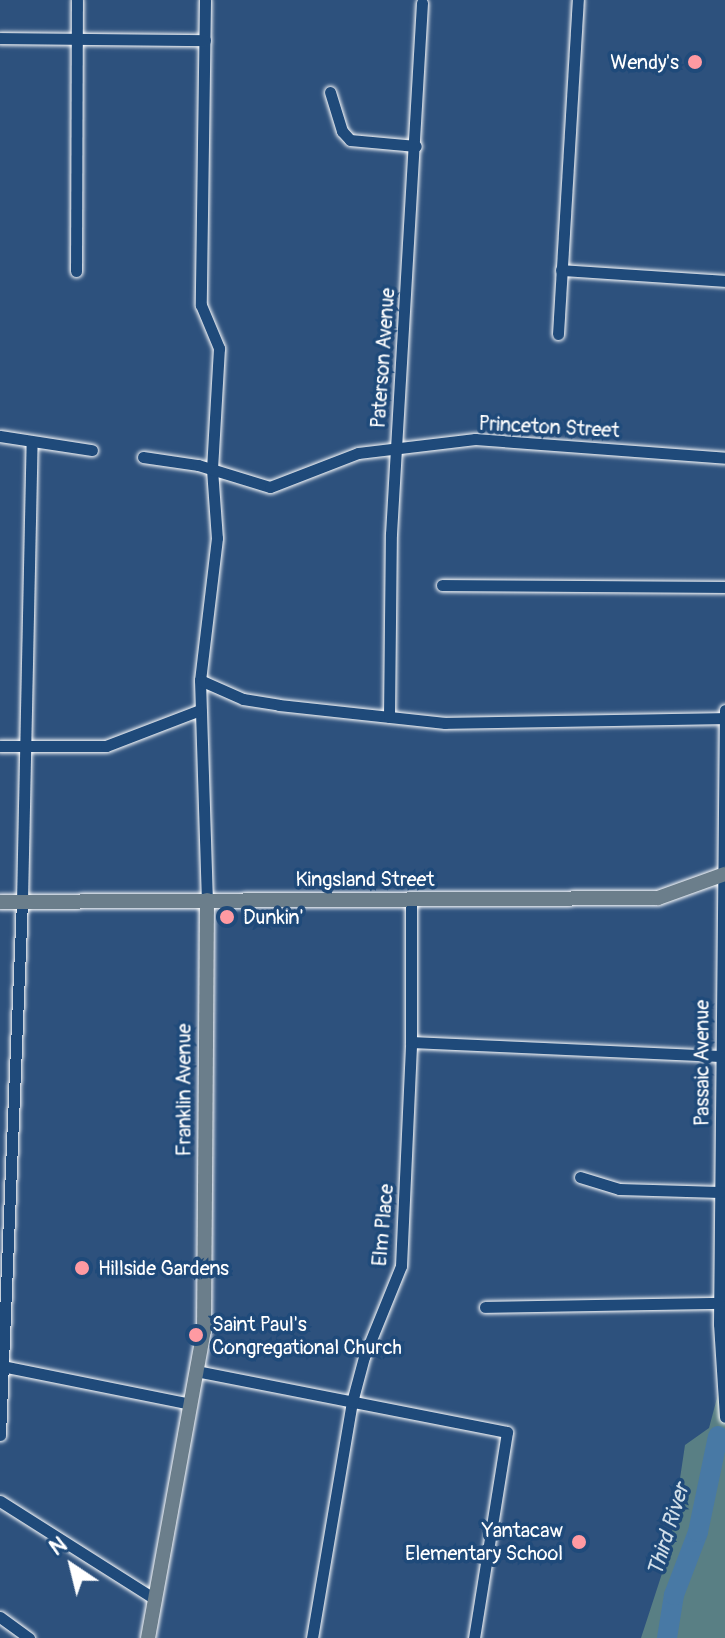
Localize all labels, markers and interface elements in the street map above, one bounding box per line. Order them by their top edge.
place label: Wendy's [610,50,679,74]
marker: Wendy's [686,53,704,71]
street label: Paterson Avenue [366,287,400,429]
street label: Princeton Street [478,411,620,443]
street label: Kingsland Street [296,867,434,891]
place label: Dunkin' [243,905,304,929]
marker: Dunkin' [218,908,236,926]
street label: Passaic Avenue [690,1000,714,1126]
street label: Franklin Avenue [172,1024,196,1156]
street label: Elm Place [367,1183,399,1267]
place label: Hillside Gardens [98,1256,229,1280]
marker: Hillside Gardens [73,1259,91,1277]
place label: Saint Paul's Congregational Church [212,1312,402,1359]
marker: Saint Paul's Congregational Church [187,1326,205,1344]
water label: Third River [642,1480,696,1580]
place label: Yantacaw Elementary School [405,1518,563,1565]
north arrow [32,1526,112,1606]
text: N [44,1531,72,1562]
marker: Yantacaw Elementary School [570,1533,588,1551]

